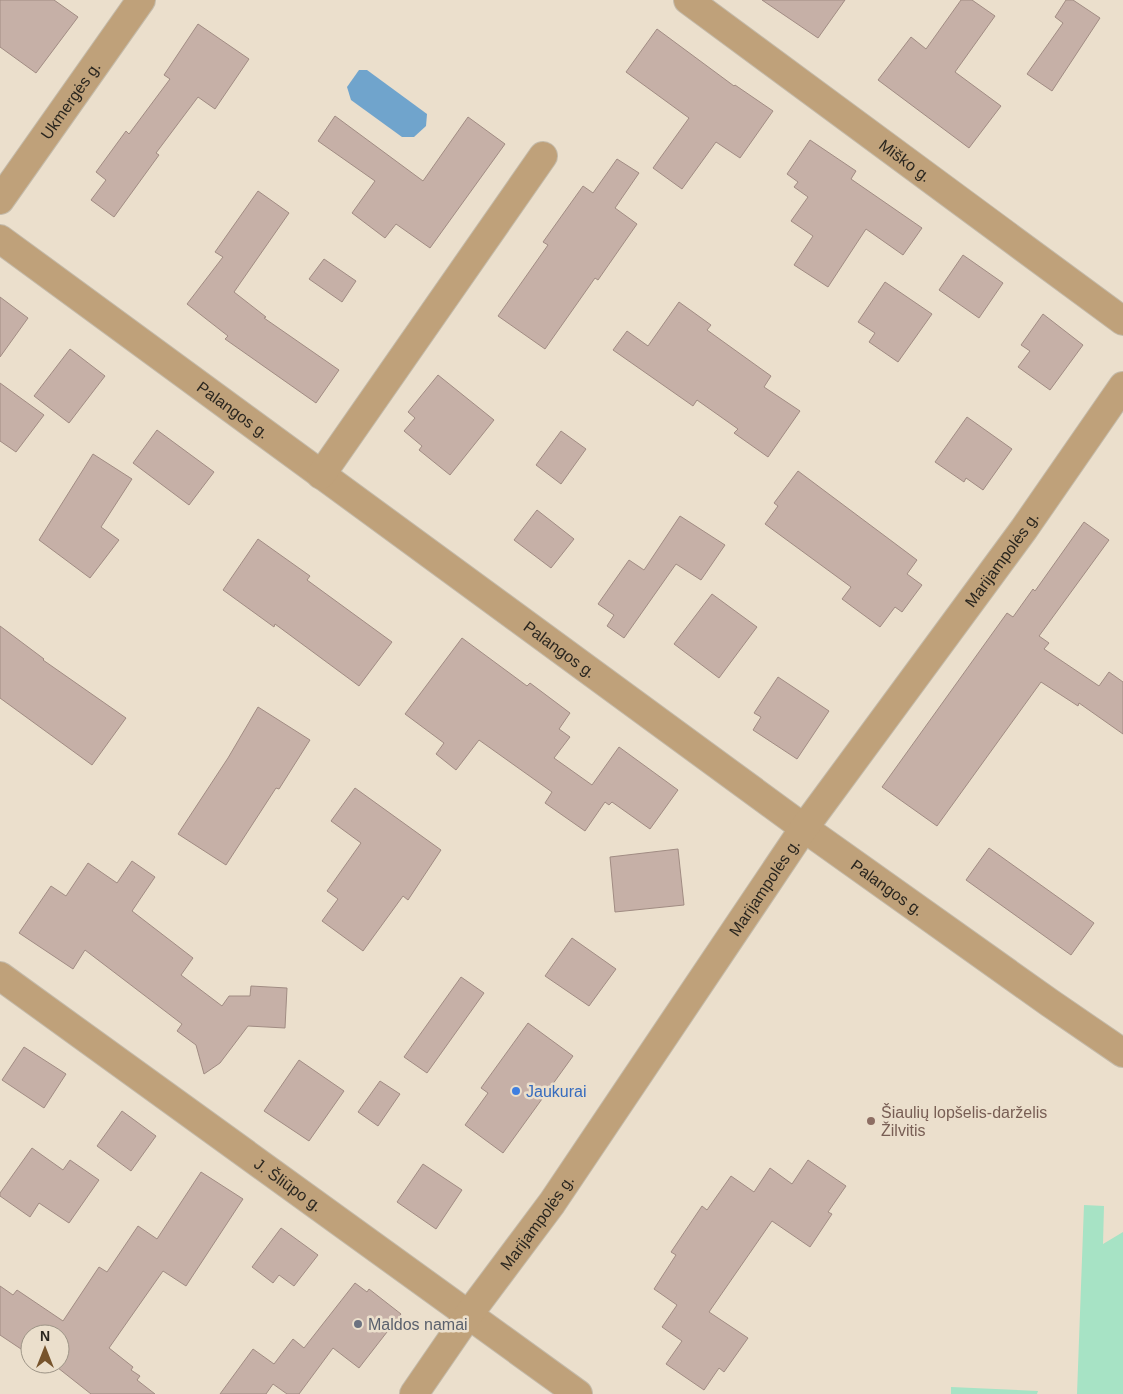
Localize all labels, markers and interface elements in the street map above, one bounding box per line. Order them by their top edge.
street label: Ukmergės g. [38,59,104,143]
street label: Miško g. [876,136,934,185]
street label: Palangos g. [194,378,272,442]
street label: Marijampolės g. [962,509,1042,610]
street label: Palangos g. [520,618,599,681]
street label: Marijampolės g. [726,836,803,939]
street label: Palangos g. [848,856,926,919]
place label: Jaukurai [526,1083,586,1100]
marker: Jaukurai [510,1085,522,1097]
place label: Šiaulių lopšelis-darželis Žilvitis [881,1103,1047,1139]
marker: Šiaulių lopšelis-darželis Žilvitis [865,1115,877,1127]
street label: J. Šliūpo g. [251,1155,325,1215]
street label: Marijampolės g. [497,1172,577,1273]
place label: Maldos namai [368,1316,468,1333]
marker: Maldos namai [352,1318,364,1330]
north arrow [20,1324,70,1374]
text: N [40,1328,50,1344]

